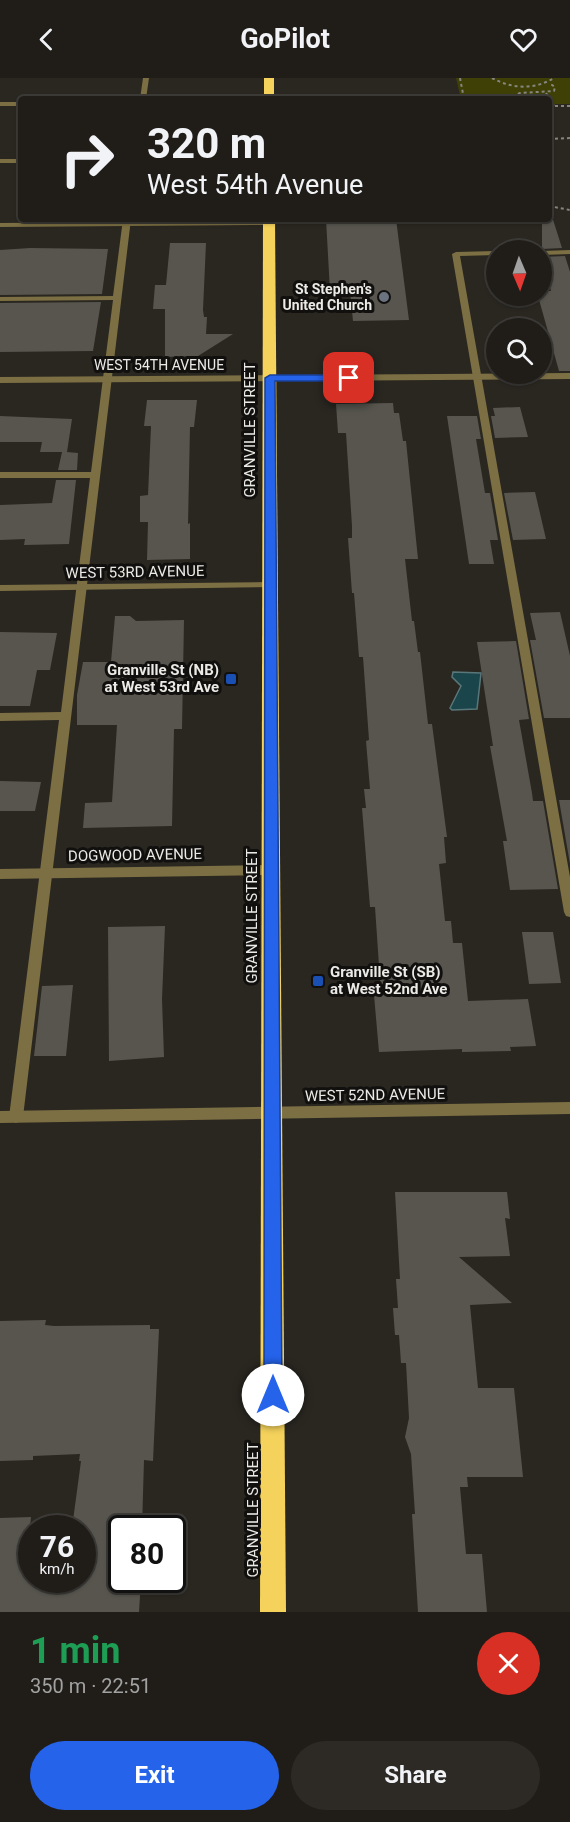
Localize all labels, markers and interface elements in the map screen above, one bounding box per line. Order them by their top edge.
icon: back [30,23,63,56]
text: GoPilot [240,23,330,55]
icon: heart [507,23,540,56]
text: 320 m [147,119,266,168]
icon: right [48,120,126,198]
text: West 54th Avenue [147,169,363,201]
north arrow [486,240,552,306]
map controls [486,240,552,384]
place label: St Stephen's United Church [283,281,372,313]
marker: St Stephen's United Church [377,290,391,304]
button: search [486,318,552,384]
pin [323,352,374,403]
street label: WEST 54TH AVENUE [94,357,224,373]
icon: arrive [332,361,365,394]
street label: GRANVILLE STREET [241,362,259,498]
street label: WEST 53RD AVENUE [65,562,205,582]
place label: Granville St (NB) at West 53rd Ave [105,661,219,696]
marker: Granville St (NB) at West 53rd Ave [224,672,238,686]
street label: DOGWOOD AVENUE [68,845,203,865]
street label: GRANVILLE STREET [243,848,261,984]
place label: Granville St (SB) at West 52nd Ave [330,963,447,998]
marker: Granville St (SB) at West 52nd Ave [311,974,325,988]
street label: WEST 52ND AVENUE [305,1085,446,1105]
position arrow [241,1363,305,1427]
street label: GRANVILLE STREET [244,1442,262,1578]
speed limit sign: 80 [108,1515,186,1593]
text: 76 [40,1529,74,1564]
text: km/h [39,1560,75,1578]
text: 1 min [30,1630,121,1672]
button: close [477,1632,540,1695]
text: 350 m · 22:51 [30,1674,151,1698]
button: Exit [30,1741,279,1810]
button: Share [291,1741,540,1810]

